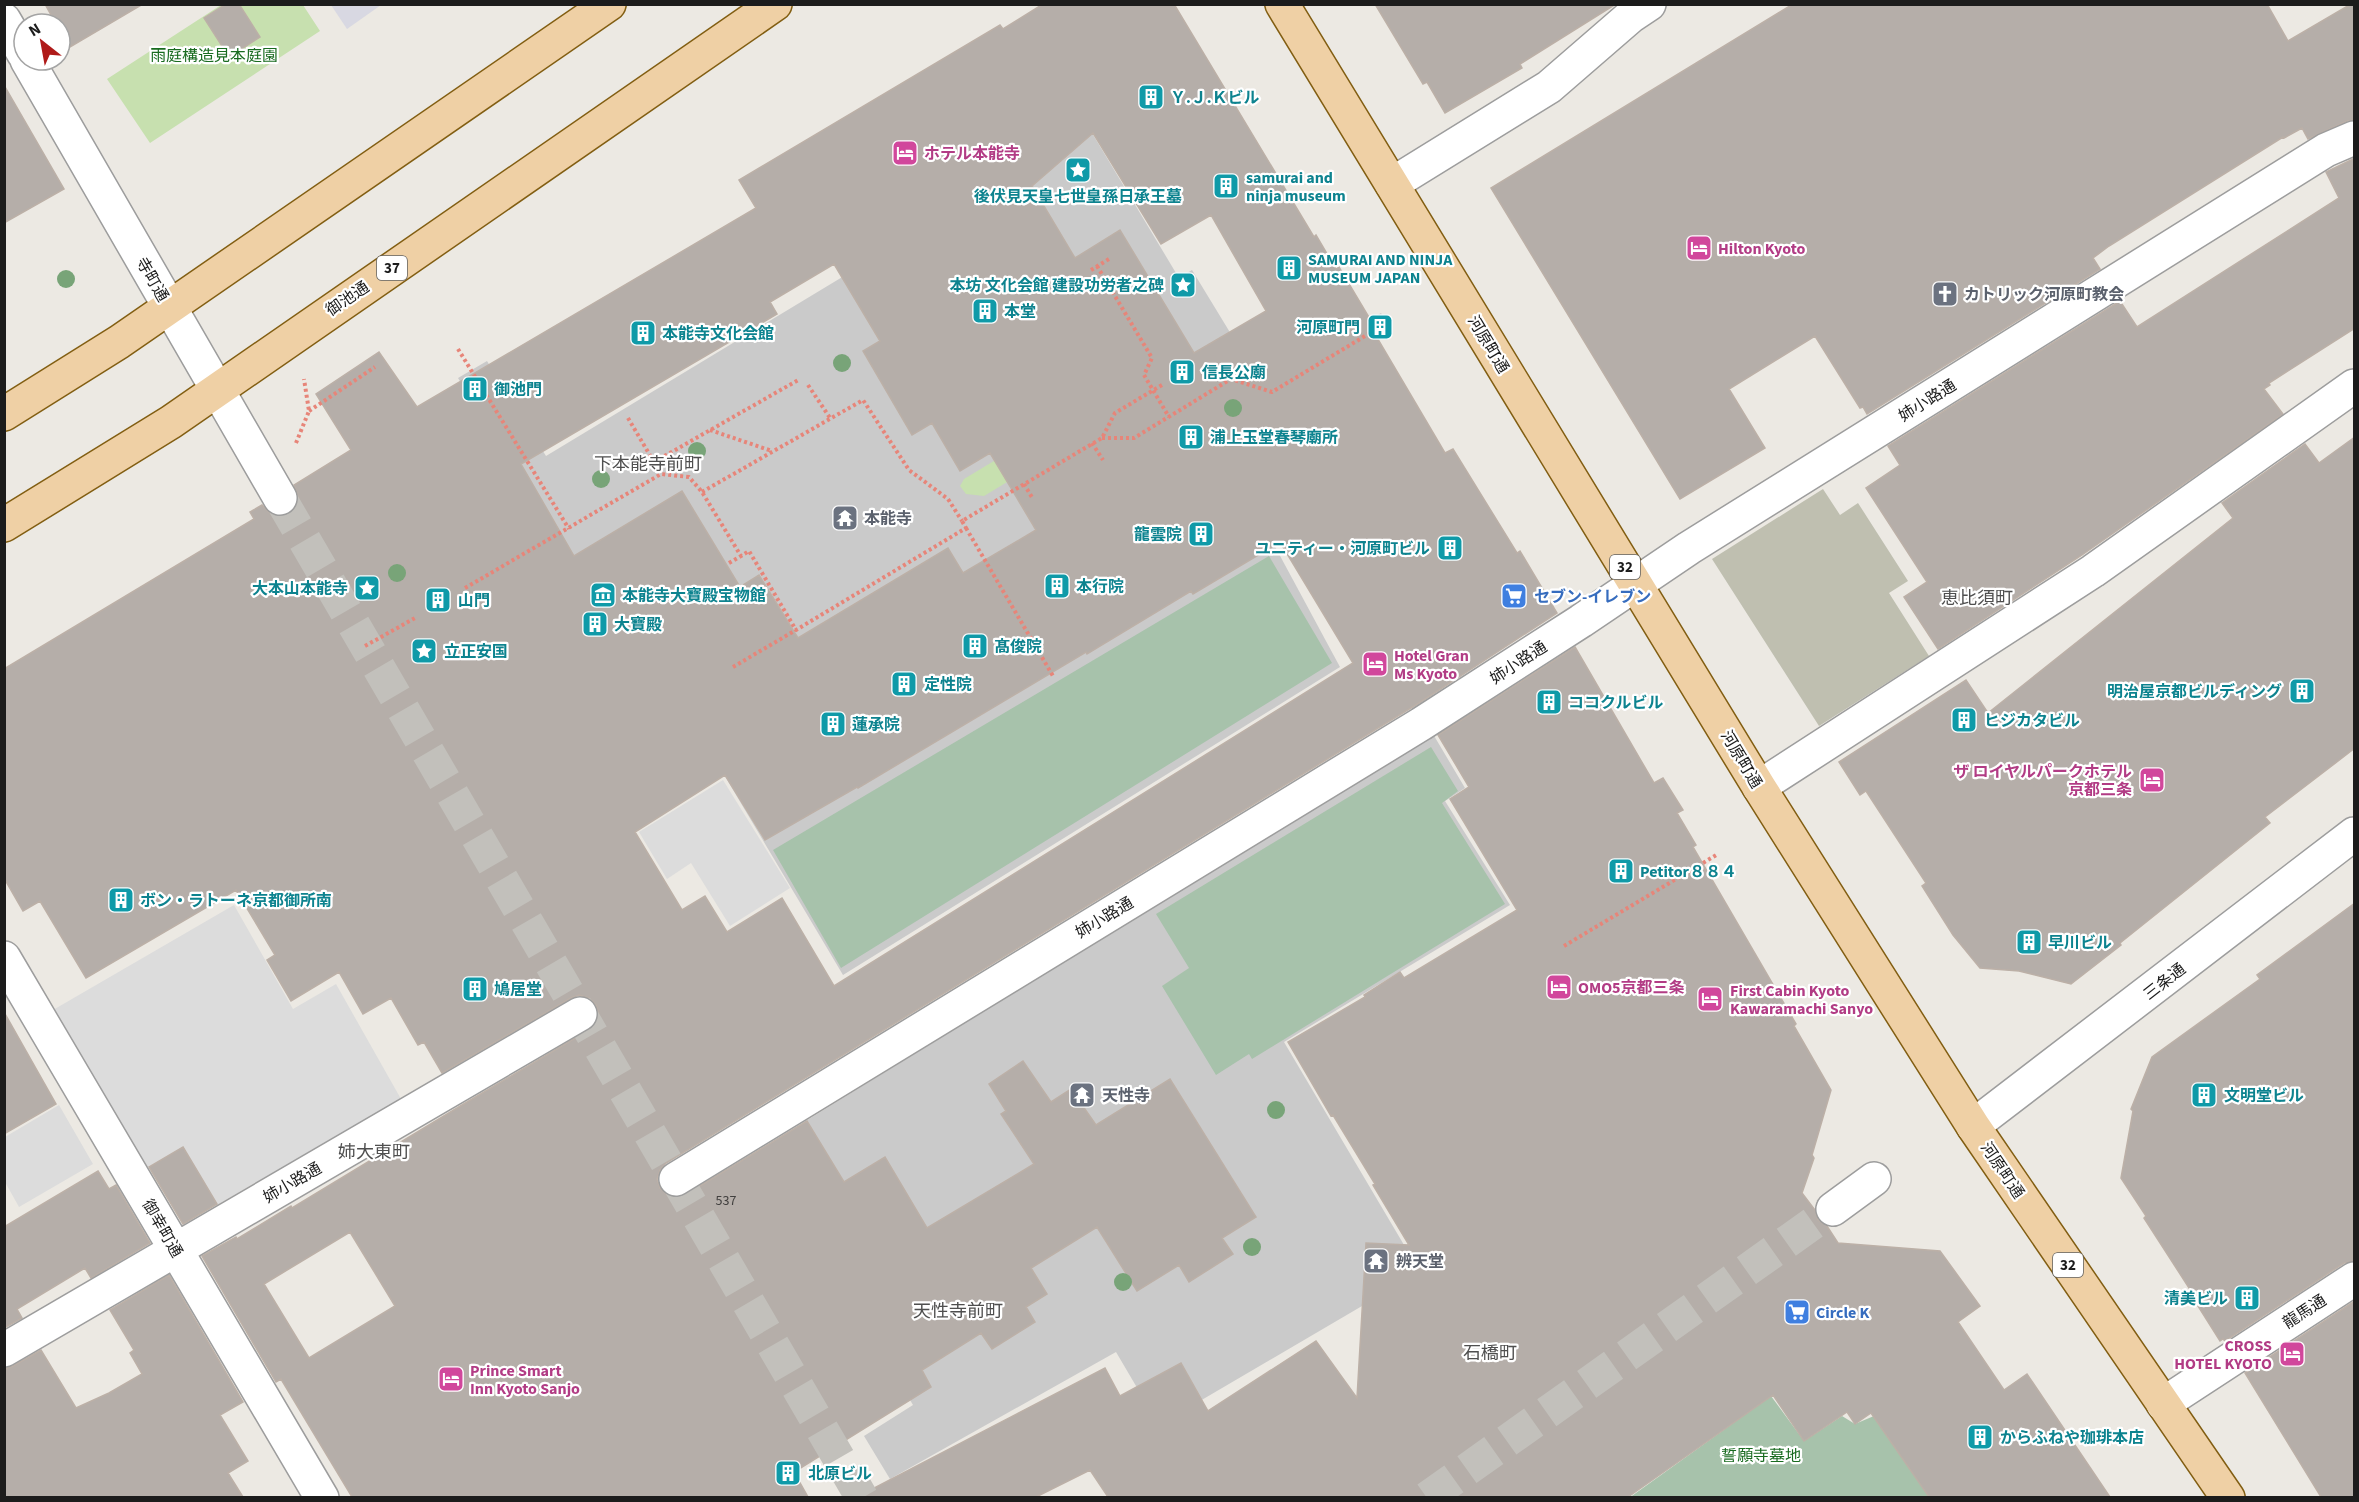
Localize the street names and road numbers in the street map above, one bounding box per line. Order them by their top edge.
street label: 寺町通 [131,253,174,306]
road number: 37 [377,256,407,280]
street label: 御池通 [322,276,374,321]
street label: 河原町通 [1462,311,1514,378]
street label: 姉小路通 [1895,375,1961,427]
road number: 32 [1610,555,1640,579]
street label: 姉小路通 [1486,636,1551,689]
street label: 河原町通 [1715,726,1767,793]
street label: 姉小路通 [1071,892,1138,944]
street label: 三条通 [2139,958,2190,1005]
street label: 河原町通 [1975,1138,2029,1203]
street label: 姉小路通 [259,1157,326,1208]
street label: 御幸町通 [137,1195,188,1262]
road number: 32 [2053,1253,2083,1277]
street label: 龍馬通 [2278,1290,2331,1334]

